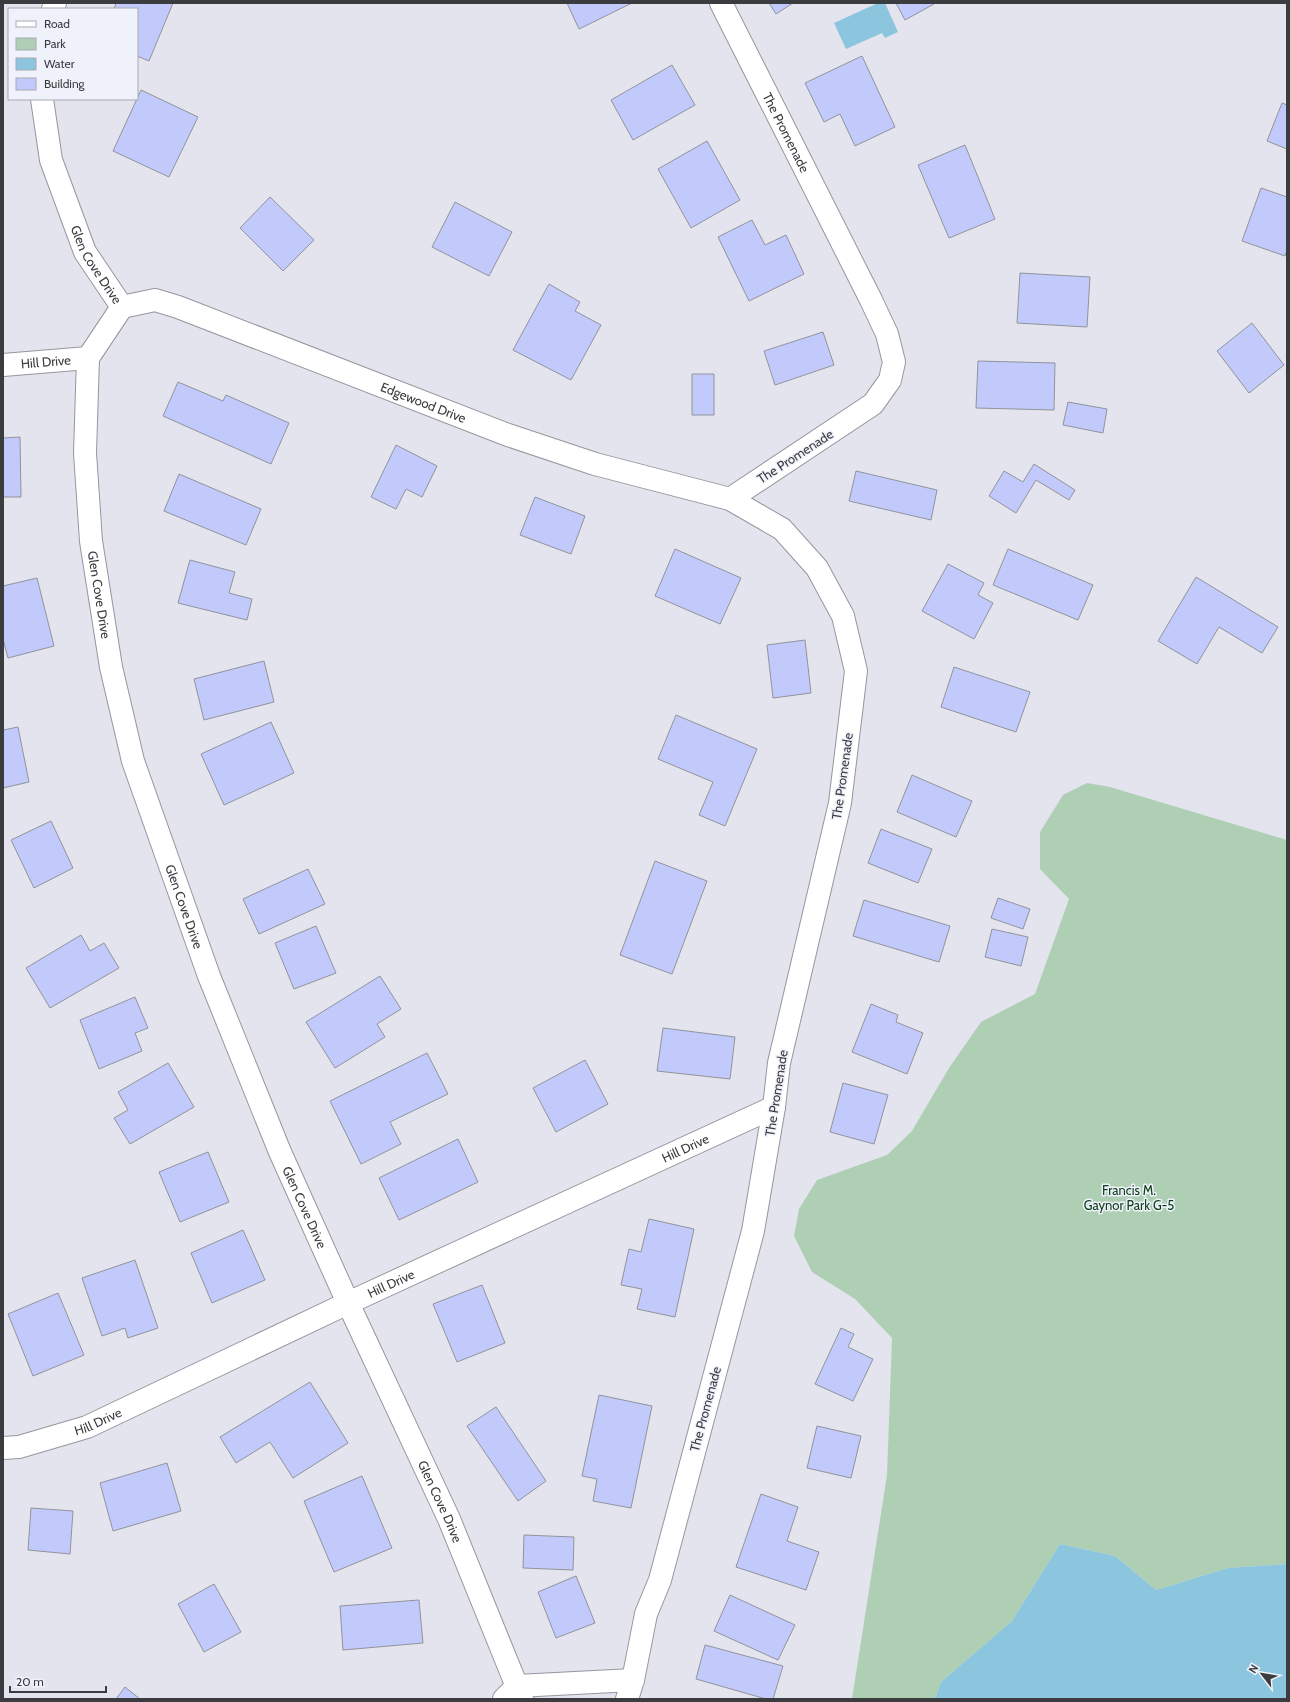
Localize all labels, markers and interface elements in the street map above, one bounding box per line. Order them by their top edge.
legend [8,8,138,100]
text: Road [44,16,70,31]
text: Park [44,36,66,51]
text: Water [44,56,75,71]
text: Building [44,76,86,91]
street label: The Promenade [760,90,813,175]
street label: Glen Cove Drive [68,223,126,307]
street label: Hill Drive [20,351,72,372]
street label: Edgewood Drive [378,378,469,426]
street label: The Promenade [754,425,836,486]
street label: Glen Cove Drive [85,550,114,640]
street label: The Promenade [828,731,856,820]
street label: Glen Cove Drive [162,862,207,951]
street label: The Promenade [761,1048,791,1137]
street label: Hill Drive [659,1130,712,1166]
street label: Glen Cove Drive [279,1164,330,1251]
park label: Francis M. Gaynor Park G-5 [1084,1182,1174,1213]
street label: Hill Drive [365,1265,417,1301]
street label: The Promenade [686,1364,724,1453]
street label: Hill Drive [72,1404,124,1438]
street label: Glen Cove Drive [415,1458,466,1545]
north arrow [1242,1654,1282,1694]
text: N [1245,1662,1261,1676]
scale bar [10,1668,106,1694]
text: 20 m [16,1674,44,1689]

